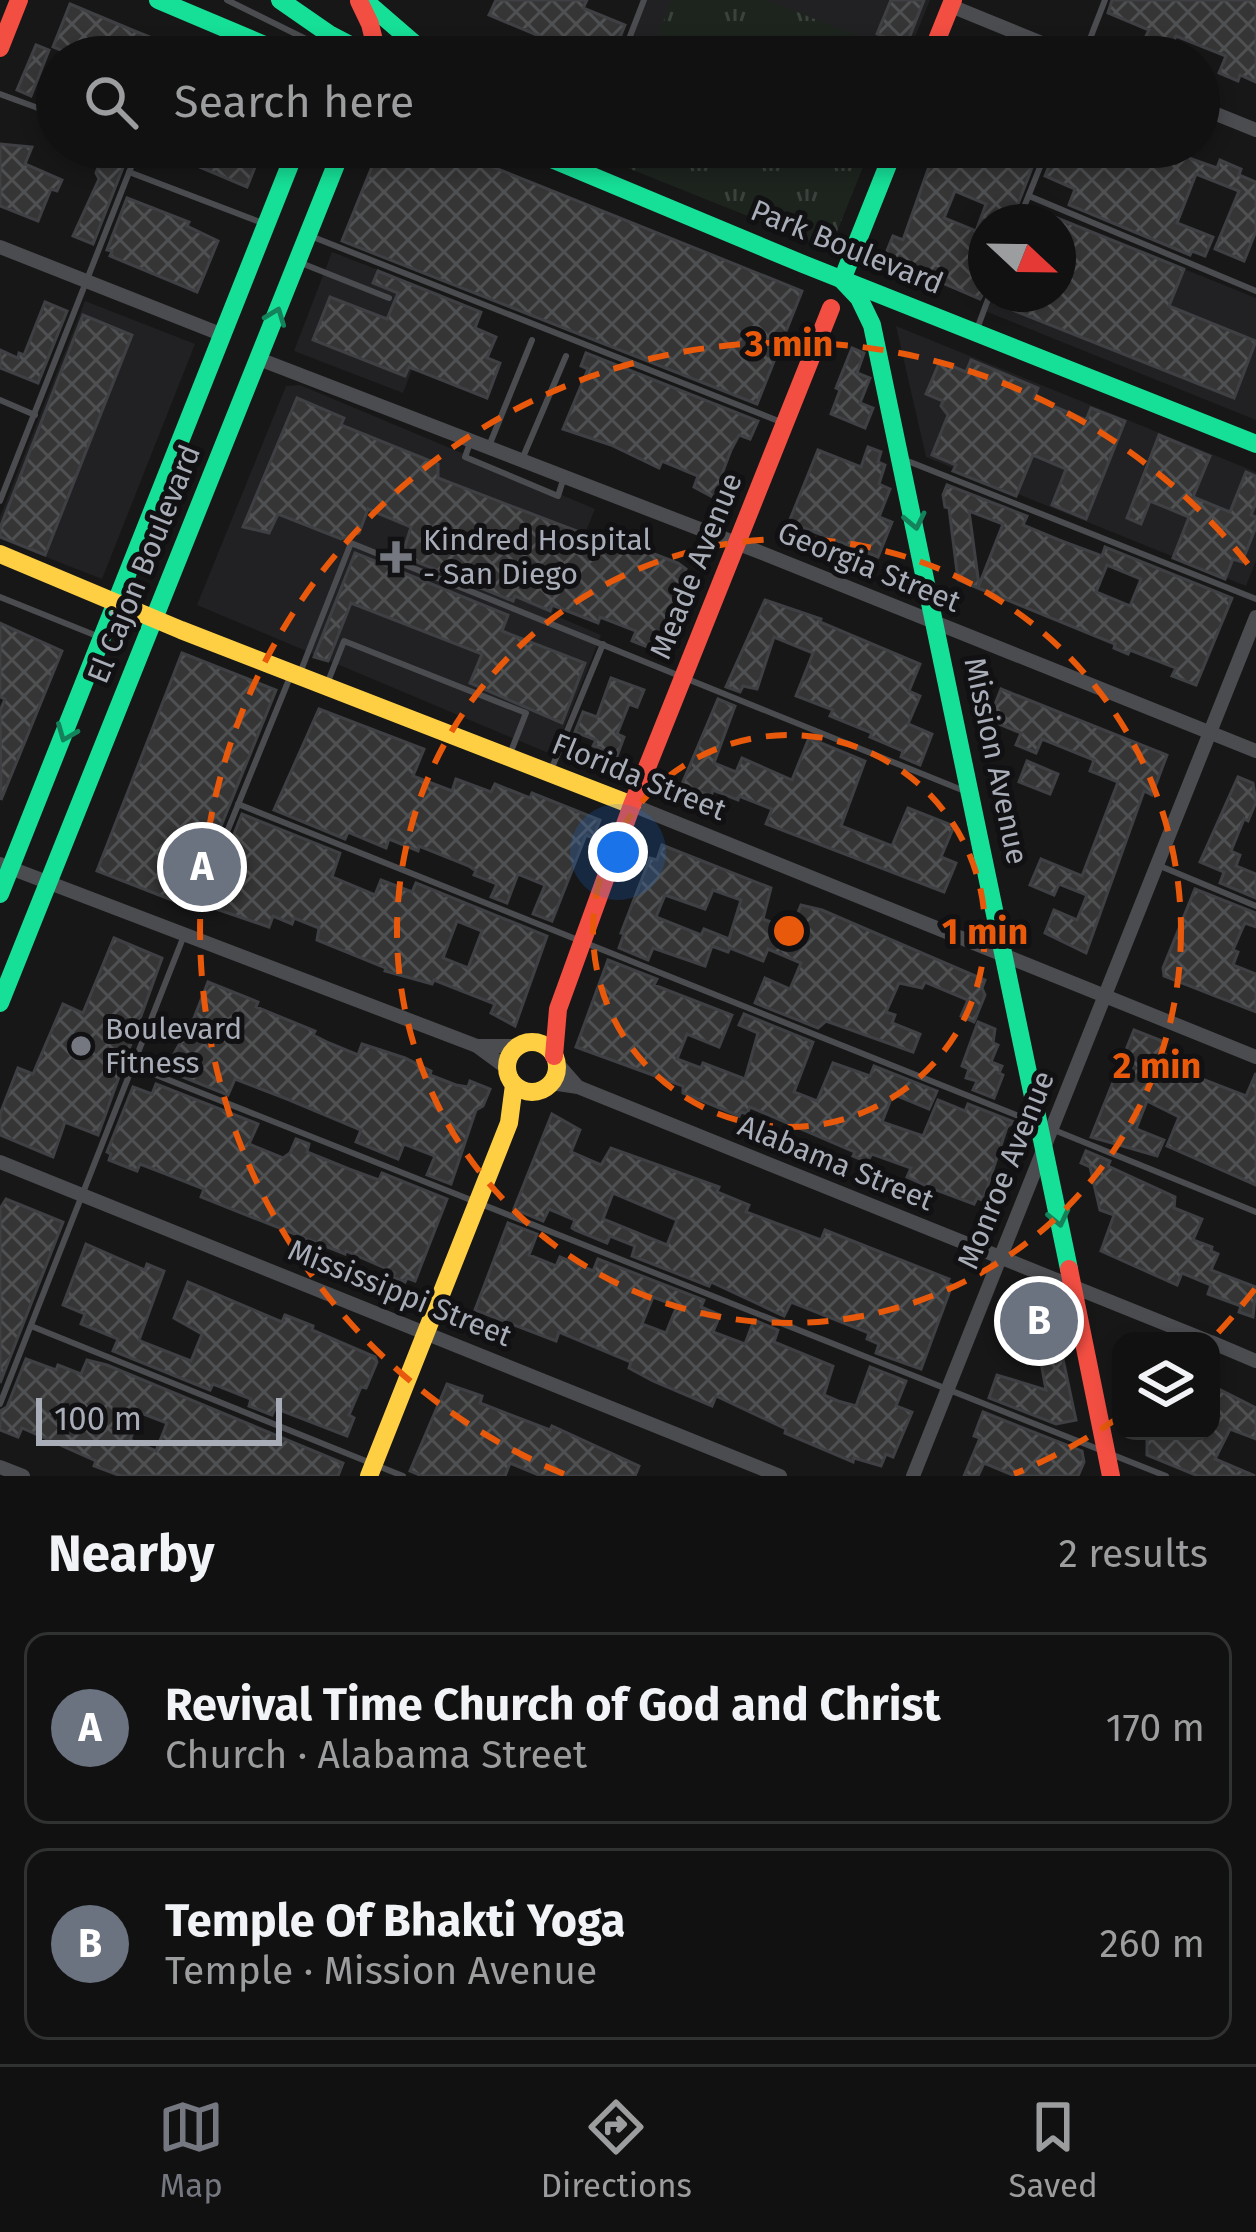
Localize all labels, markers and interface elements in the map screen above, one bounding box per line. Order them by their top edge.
search box [36,36,1220,168]
icon: search [78,69,144,135]
text: Search here [174,75,414,129]
street label: Park Boulevard [746,192,948,302]
north arrow [968,204,1076,312]
one-way arrow [262,307,286,328]
text: 3 min [744,322,833,366]
street label: El Cajon Boulevard [80,440,208,688]
street label: Meade Avenue [642,468,750,664]
one-way arrow [901,511,927,531]
street label: Georgia Street [772,514,966,620]
place label: Kindred Hospital - San Diego [423,522,651,592]
marker: Kindred Hospital - San Diego [380,541,412,573]
street label: Mission Avenue [956,654,1036,868]
one-way arrow [55,722,80,743]
street label: Florida Street [547,726,731,828]
pin: A [163,822,241,912]
your location [588,822,648,882]
centre of rings [768,910,810,952]
text: 1 min [942,910,1028,954]
place label: Boulevard Fitness [105,1011,242,1081]
marker: Boulevard Fitness [68,1033,94,1059]
text: 2 min [1113,1044,1201,1088]
street label: Monroe Avenue [950,1066,1062,1274]
street label: Alabama Street [733,1107,939,1219]
one-way arrow [1045,1207,1070,1227]
street label: Mississippi Street [283,1232,517,1354]
pin: B [1000,1276,1078,1366]
map controls [1112,1332,1220,1440]
button: layers [1112,1332,1220,1440]
scale bar [36,1392,282,1445]
text: 100 m [54,1399,142,1439]
text: Nearby [48,1523,214,1585]
text: 2 results [1059,1531,1208,1577]
text: Revival Time Church of God and Christ [165,1678,941,1732]
text: A [78,1705,102,1751]
text: 170 m [1106,1705,1205,1751]
text: Church · Alabama Street [165,1732,587,1778]
text: Temple Of Bhakti Yoga [165,1894,625,1948]
text: B [78,1921,102,1967]
text: 260 m [1099,1921,1205,1967]
text: Temple · Mission Avenue [165,1948,597,1994]
tab: Map [158,2094,224,2206]
tab: Directions [541,2094,692,2206]
tab: Saved [1008,2094,1098,2206]

